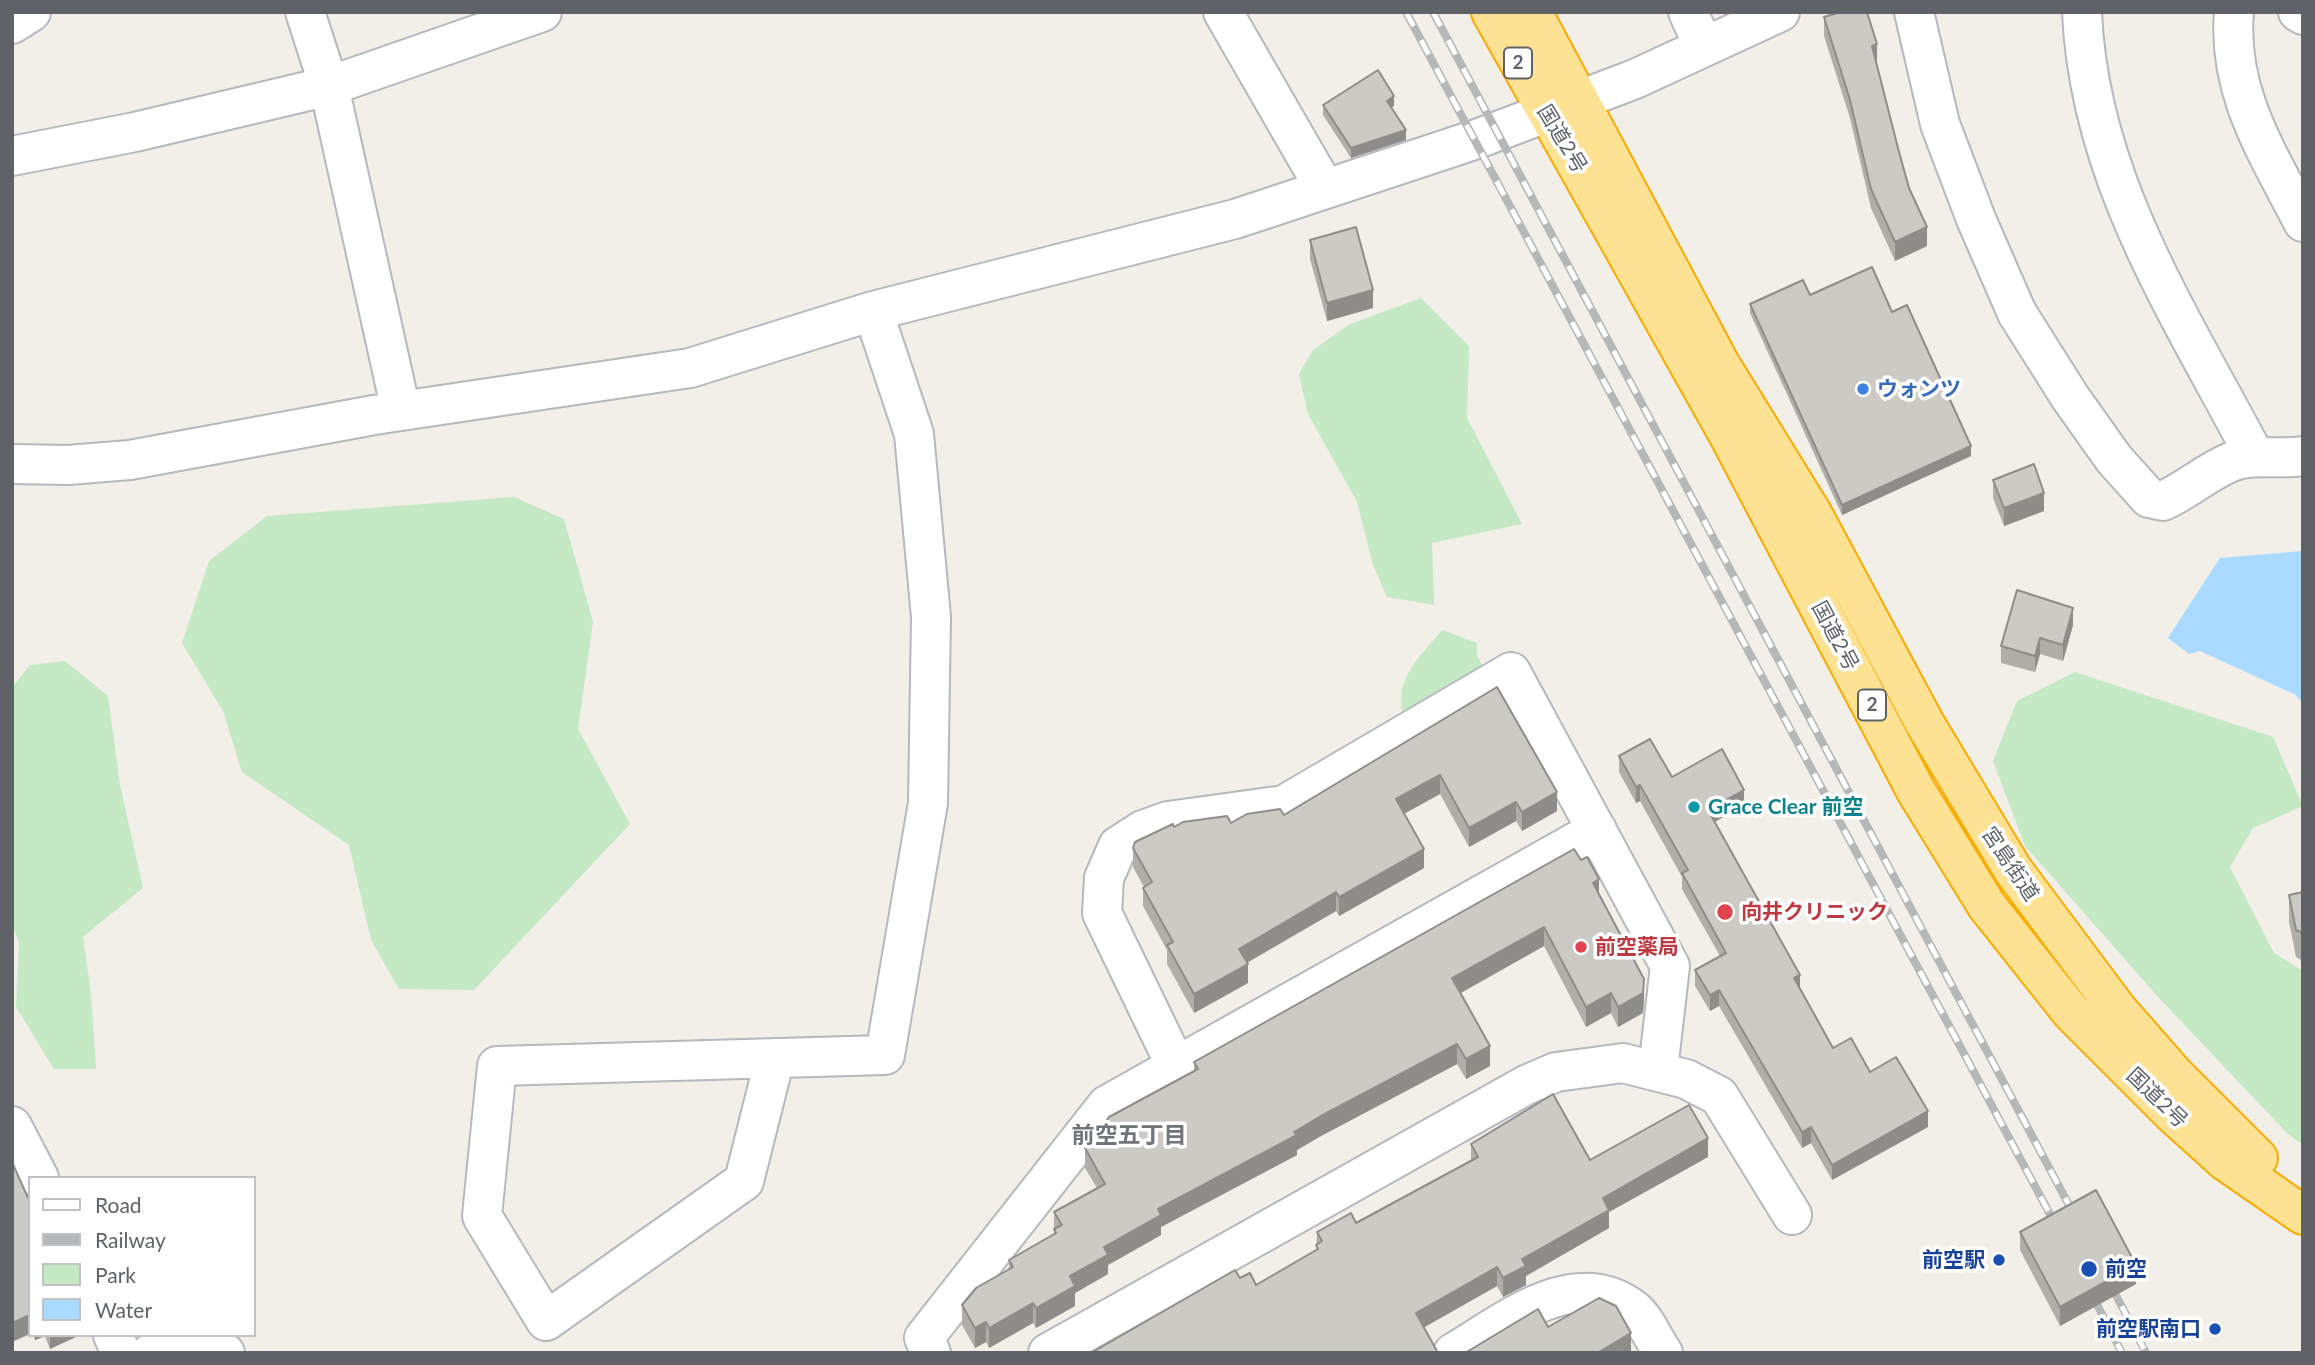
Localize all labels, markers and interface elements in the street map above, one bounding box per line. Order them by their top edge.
road number: 2 [1504,48,1532,78]
street label: 国道2号 [1532,100,1592,178]
place label: ウォンツ [1877,376,1961,402]
marker: ウォンツ [1855,381,1871,397]
street label: 国道2号 [1806,597,1864,675]
road number: 2 [1858,690,1886,720]
place label: Grace Clear 前空 [1708,794,1864,820]
marker: Grace Clear 前空 [1686,799,1702,815]
street label: 宮島街道 [1976,822,2044,906]
place label: 向井クリニック [1741,899,1888,925]
marker: 向井クリニック [1715,902,1735,922]
place label: 前空薬局 [1595,934,1679,960]
marker: 前空薬局 [1573,939,1589,955]
street label: 国道2号 [2121,1063,2193,1133]
district label: 前空五丁目 [1072,1122,1186,1150]
legend [28,1176,256,1337]
text: Road [95,1192,142,1217]
text: Railway [95,1227,166,1252]
place label: 前空駅 [1922,1247,1985,1273]
marker: 前空駅 [1991,1252,2007,1268]
place label: 前空 [2105,1256,2147,1282]
marker: 前空 [2079,1259,2099,1279]
text: Park [95,1262,136,1287]
text: Water [95,1297,152,1322]
place label: 前空駅南口 [2096,1316,2201,1342]
marker: 前空駅南口 [2207,1321,2223,1337]

